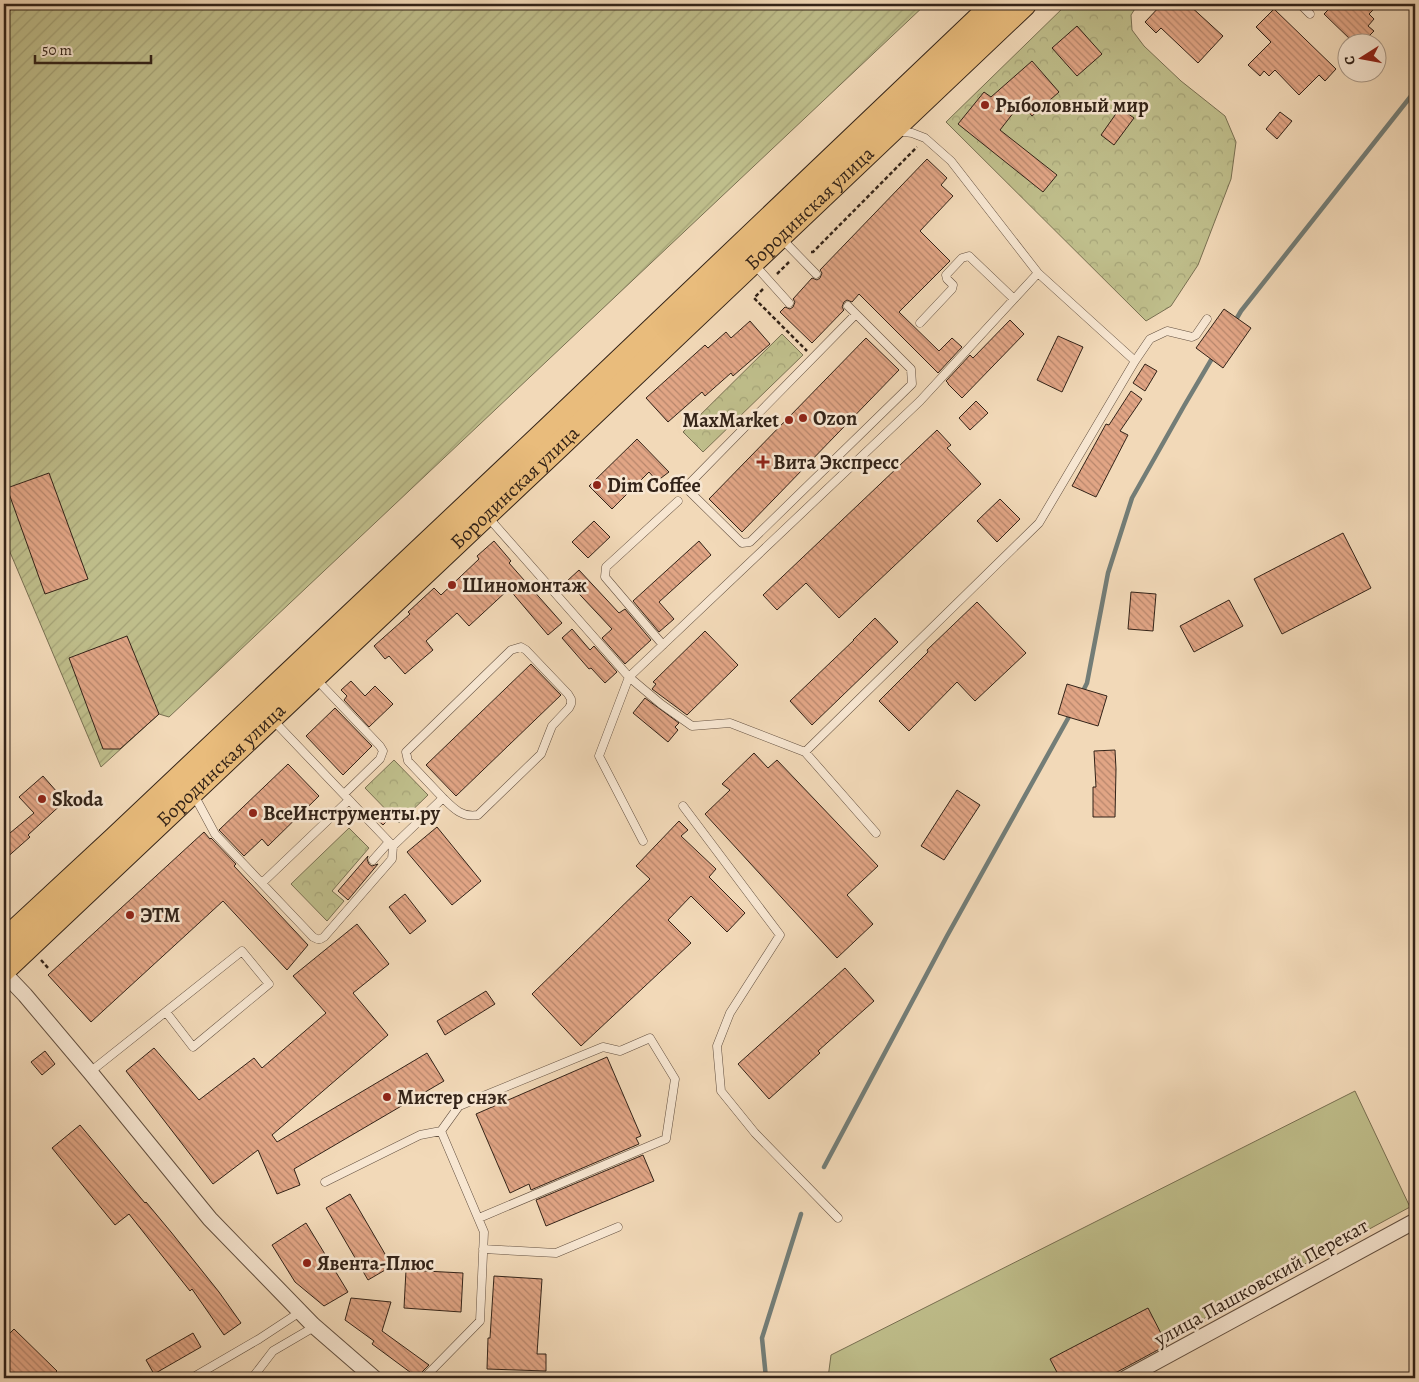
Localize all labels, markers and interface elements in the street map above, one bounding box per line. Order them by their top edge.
scale bar [35,32,151,64]
north arrow [1336,32,1386,82]
text: 50 m [42,40,72,60]
text: С [1340,54,1360,66]
place label: Рыболовный мир [995,92,1149,119]
marker: Рыболовный мир [979,99,991,111]
street label: Бородинская улица [739,140,880,276]
place label: Ozon [813,405,857,432]
place label: MaxMarket [683,407,779,434]
marker: Ozon [797,412,809,424]
marker: MaxMarket [783,414,795,426]
street label: Бородинская улица [444,419,586,555]
place label: Вита Экспресс [773,449,899,476]
marker: Вита Экспресс [757,456,769,468]
place label: Dim Coffee [607,472,701,499]
marker: Dim Coffee [591,479,603,491]
place label: Шиномонтаж [462,572,587,599]
marker: Шиномонтаж [446,579,458,591]
street label: Бородинская улица [151,697,292,832]
place label: Skoda [52,786,104,813]
marker: Skoda [36,793,48,805]
place label: ВсеИнструменты.ру [263,800,440,827]
marker: ВсеИнструменты.ру [247,807,259,819]
place label: ЭТМ [140,902,181,929]
marker: ЭТМ [124,909,136,921]
place label: Мистер снэк [397,1084,507,1111]
marker: Мистер снэк [381,1091,393,1103]
street label: улица Пашковский Перекат [1148,1212,1373,1353]
place label: Явента-Плюс [317,1250,434,1277]
marker: Явента-Плюс [301,1257,313,1269]

